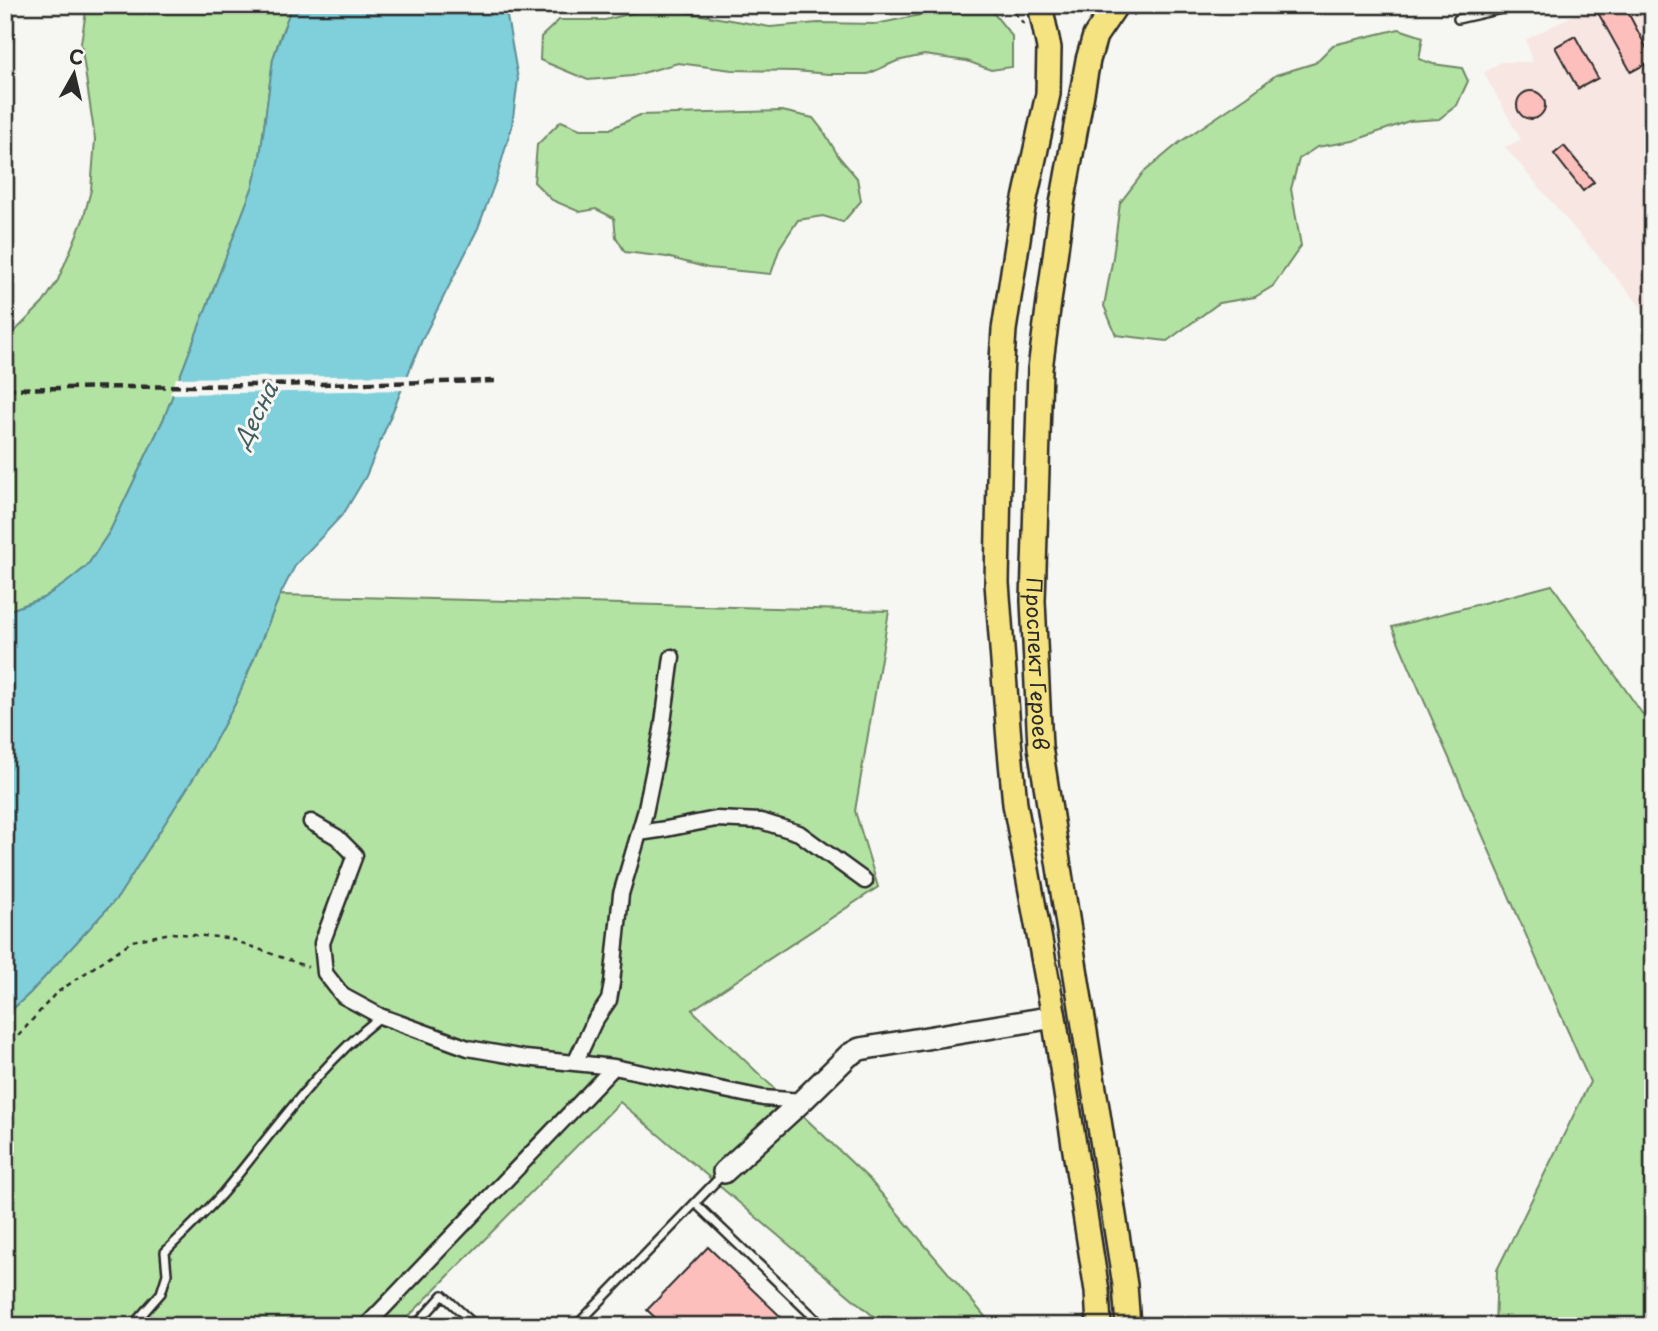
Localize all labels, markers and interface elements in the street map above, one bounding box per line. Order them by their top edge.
north arrow [38,38,108,108]
text: С [67,41,86,71]
water label: Десна [222,375,286,455]
street label: Проспект Героев [1019,577,1058,751]

